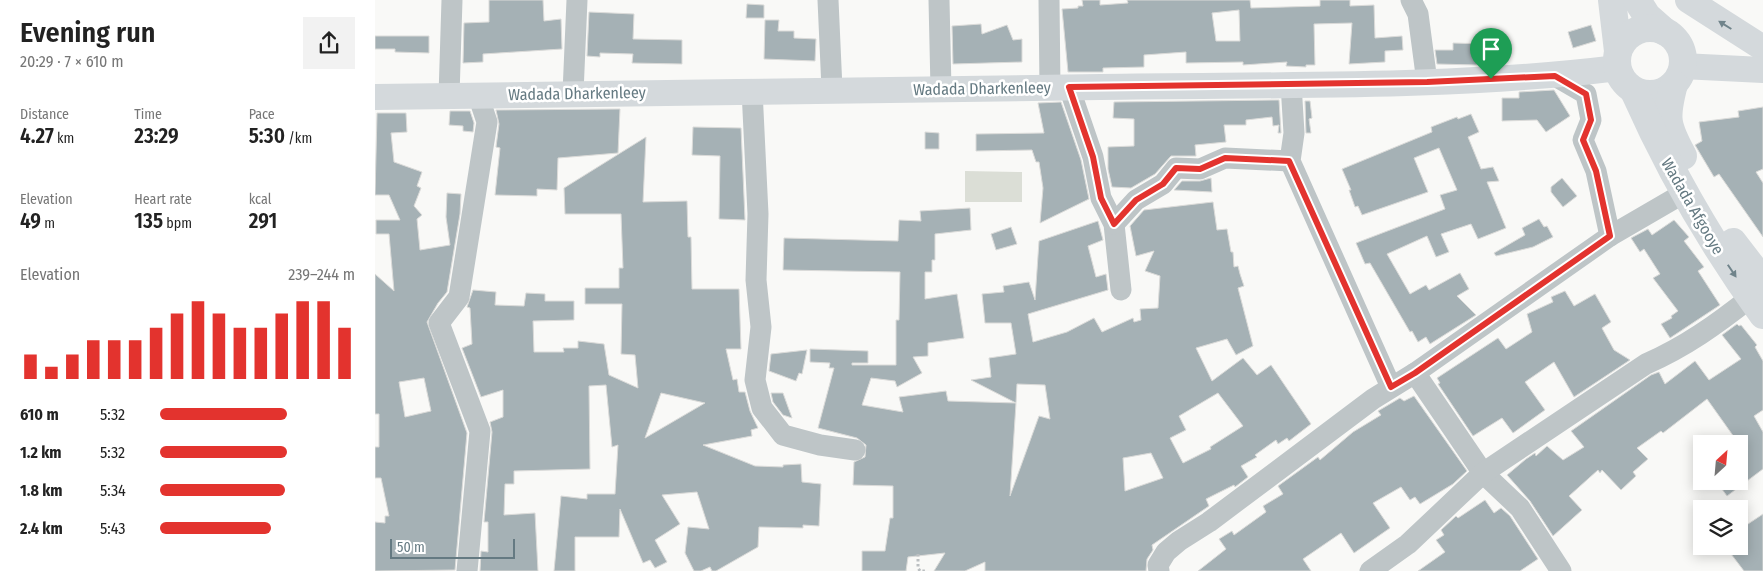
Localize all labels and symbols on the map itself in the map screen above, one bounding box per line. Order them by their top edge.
one-way arrow [1718,20,1731,30]
pin [1470,28,1512,79]
street label: Wadada Dharkenleey [913,78,1052,99]
street label: Wadada Dharkenleey [508,83,647,104]
street label: Wadada Afgooye [1657,155,1728,258]
one-way arrow [1728,265,1737,278]
north arrow [1693,435,1747,490]
scale bar [390,536,515,559]

